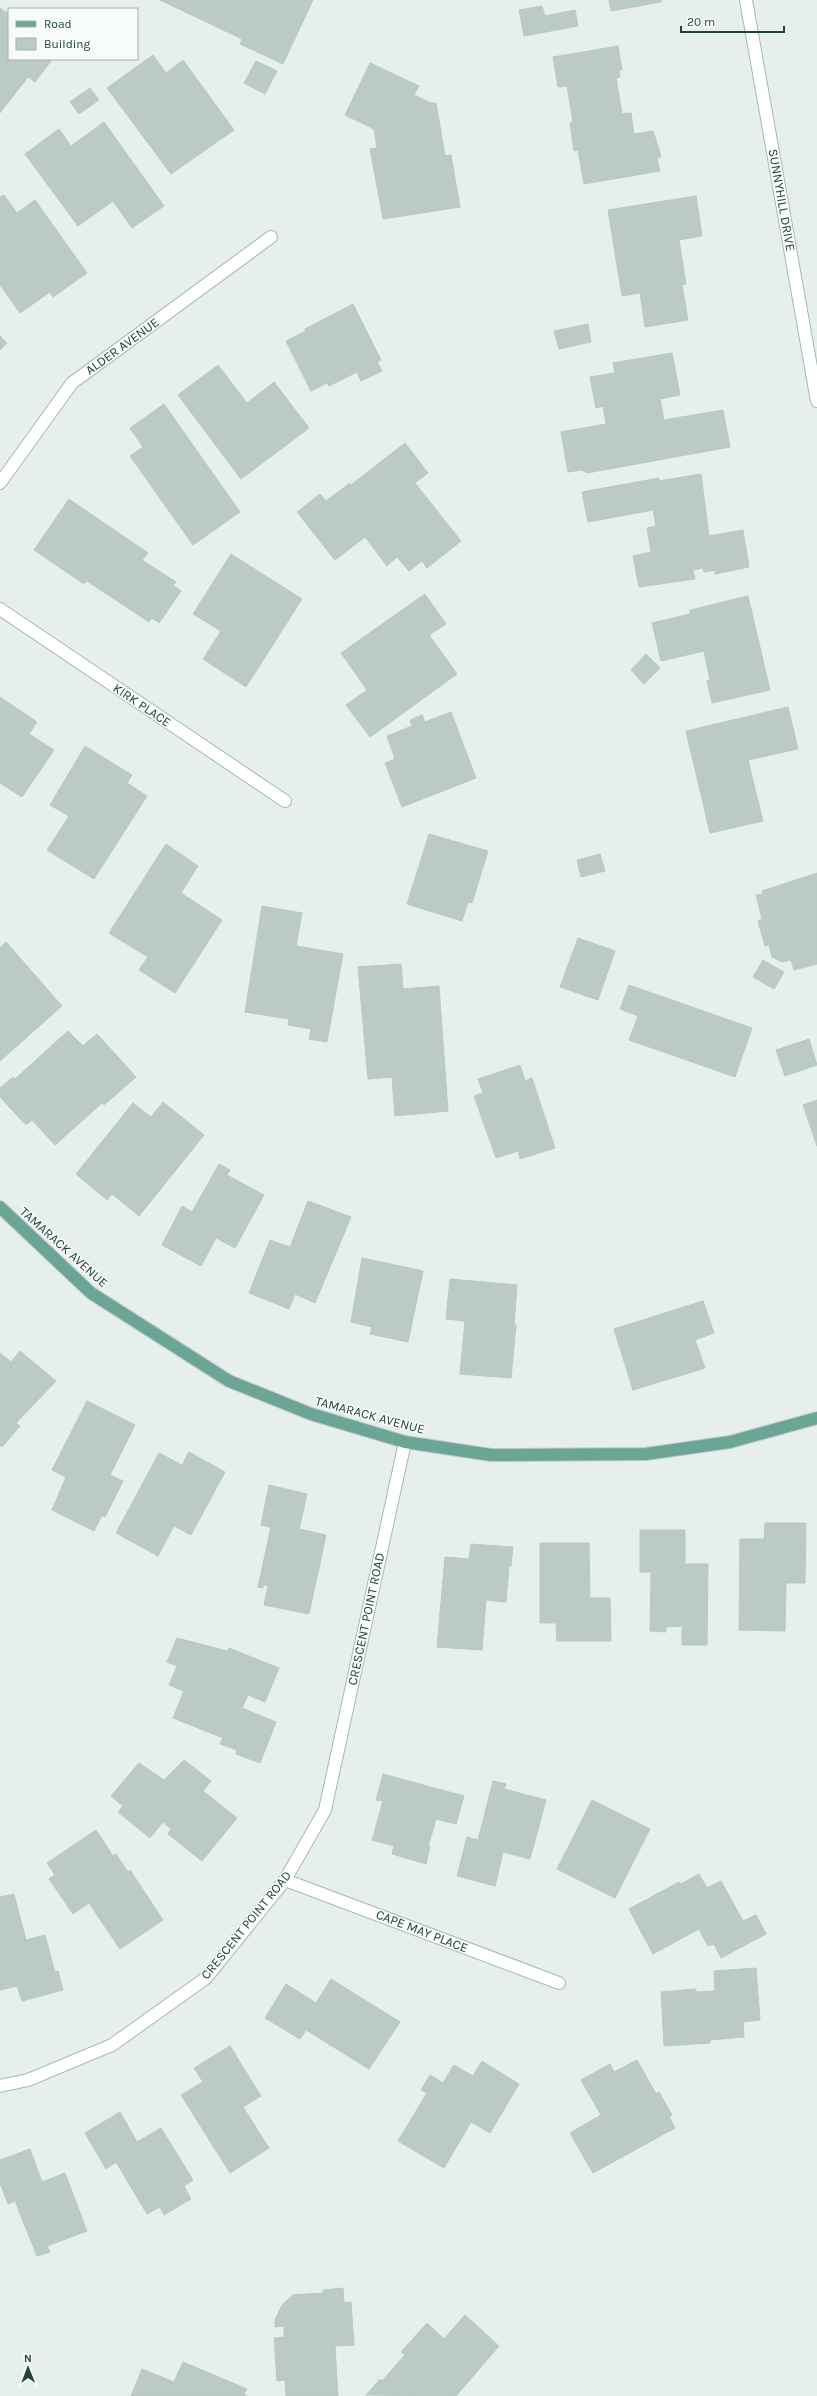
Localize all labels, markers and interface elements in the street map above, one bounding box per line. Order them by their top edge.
legend [8,8,138,60]
scale bar [681,8,784,34]
text: 20 m [687,15,715,29]
text: Road [44,17,72,31]
text: Building [44,37,91,51]
street label: SUNNYHILL DRIVE [766,148,798,252]
street label: ALDER AVENUE [82,314,162,378]
street label: KIRK PLACE [110,680,174,730]
street label: TAMARACK AVENUE [17,1204,111,1290]
street label: TAMARACK AVENUE [314,1393,426,1437]
street label: CRESCENT POINT ROAD [345,1551,387,1687]
street label: CRESCENT POINT ROAD [198,1868,294,1982]
street label: CAPE MAY PLACE [374,1907,470,1955]
north arrow [8,2348,48,2388]
text: N [24,2352,32,2365]

